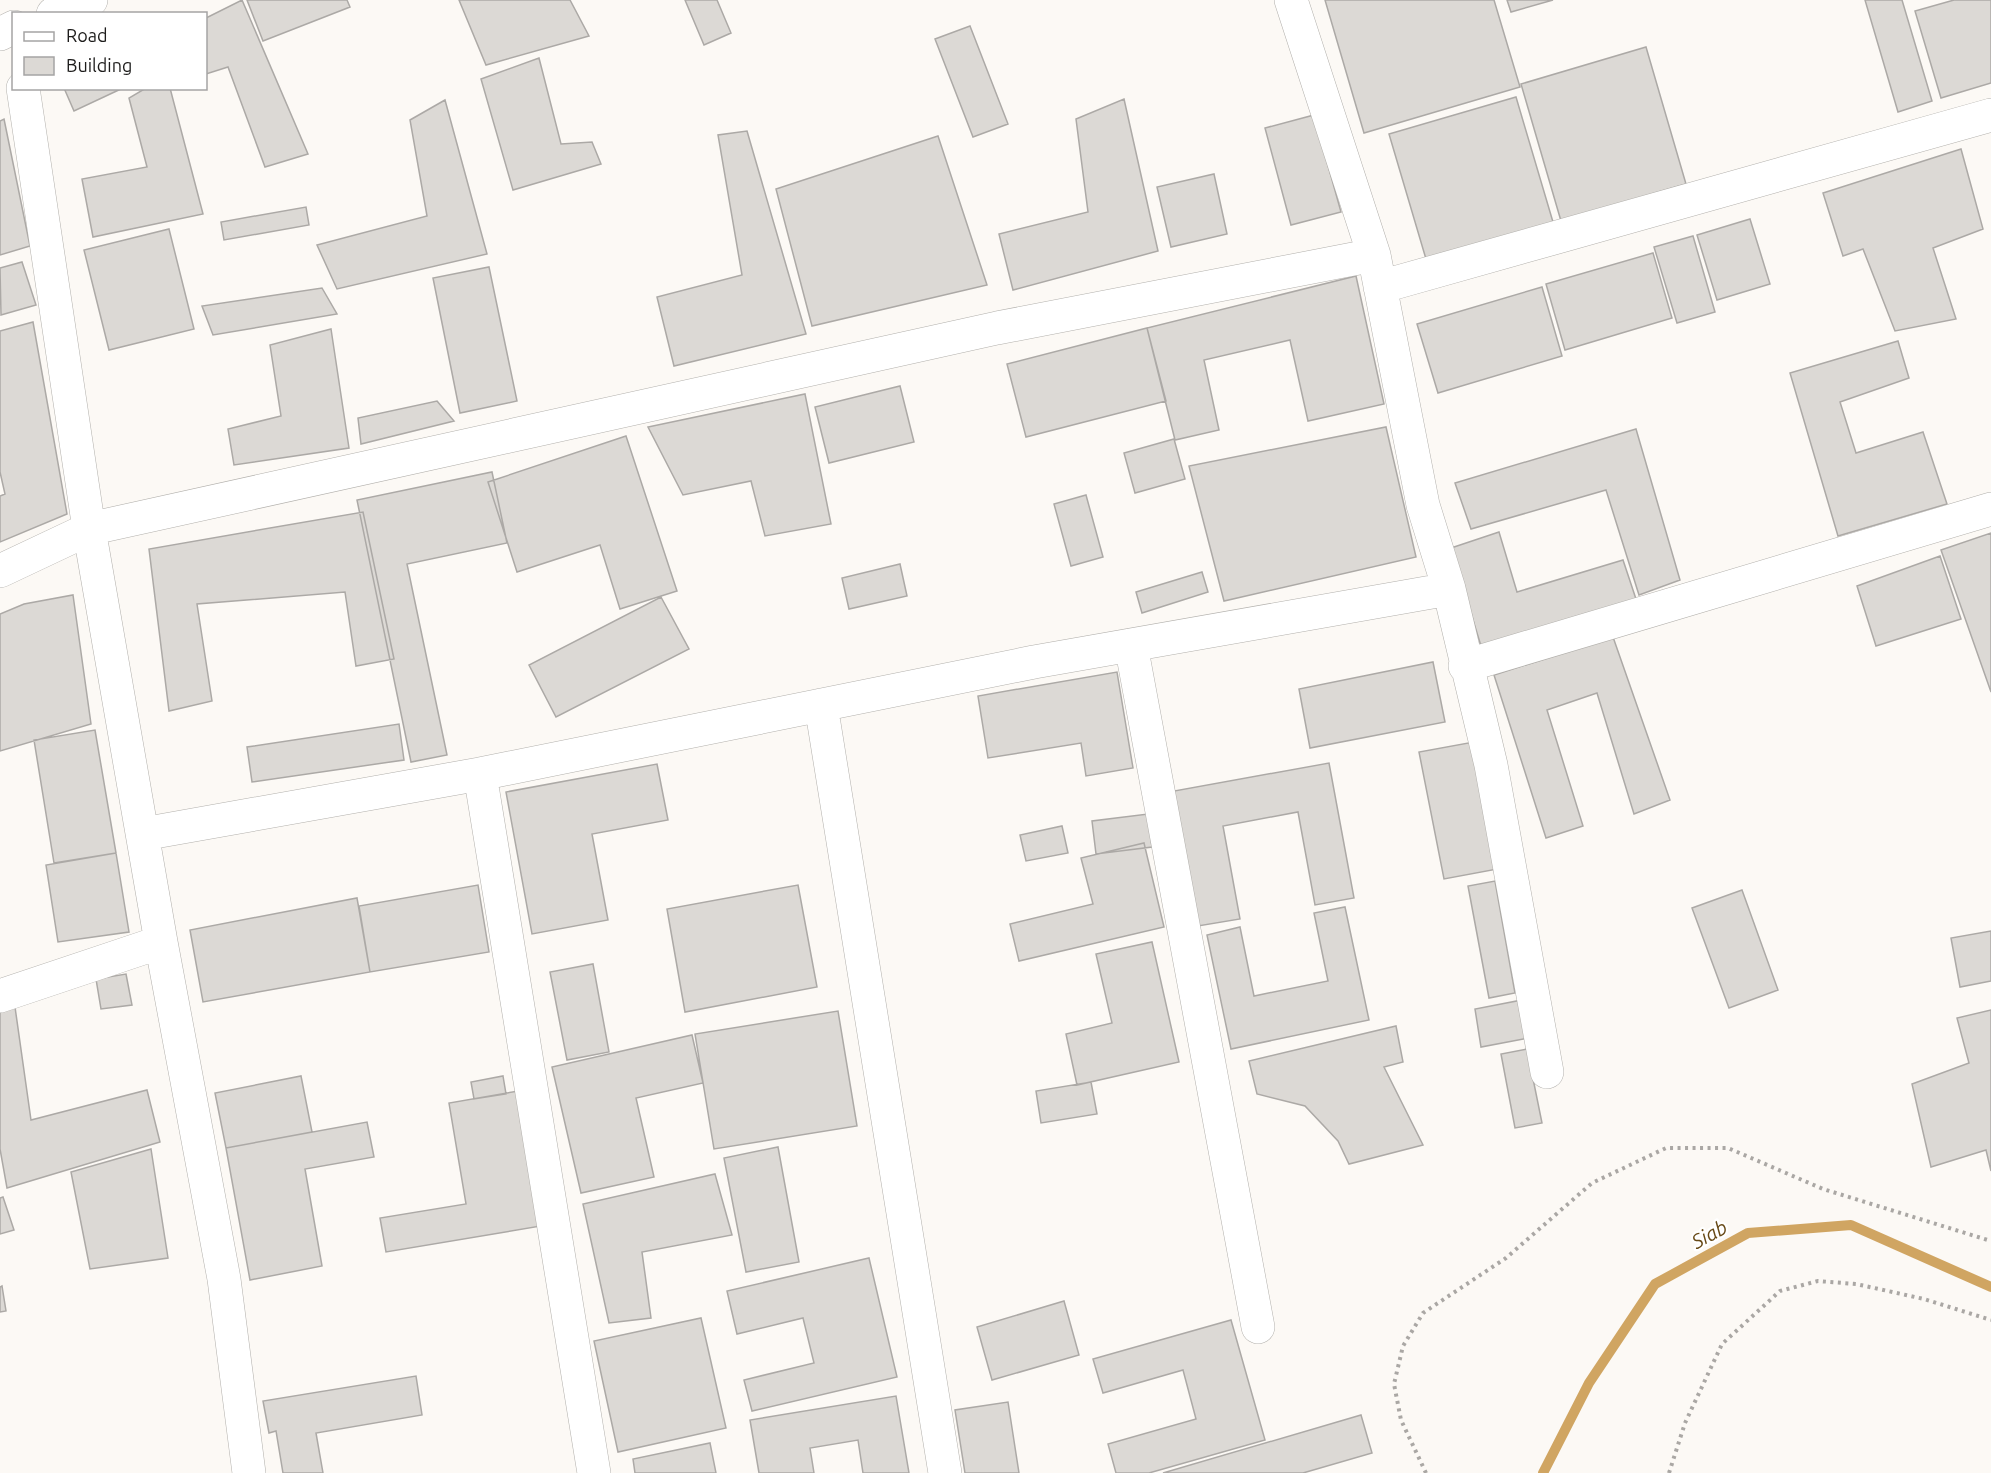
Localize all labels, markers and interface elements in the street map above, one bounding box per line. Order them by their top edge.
legend [12,12,207,90]
text: Road [66,25,108,45]
text: Building [66,55,132,75]
water label: Siab [1686,1215,1731,1253]

